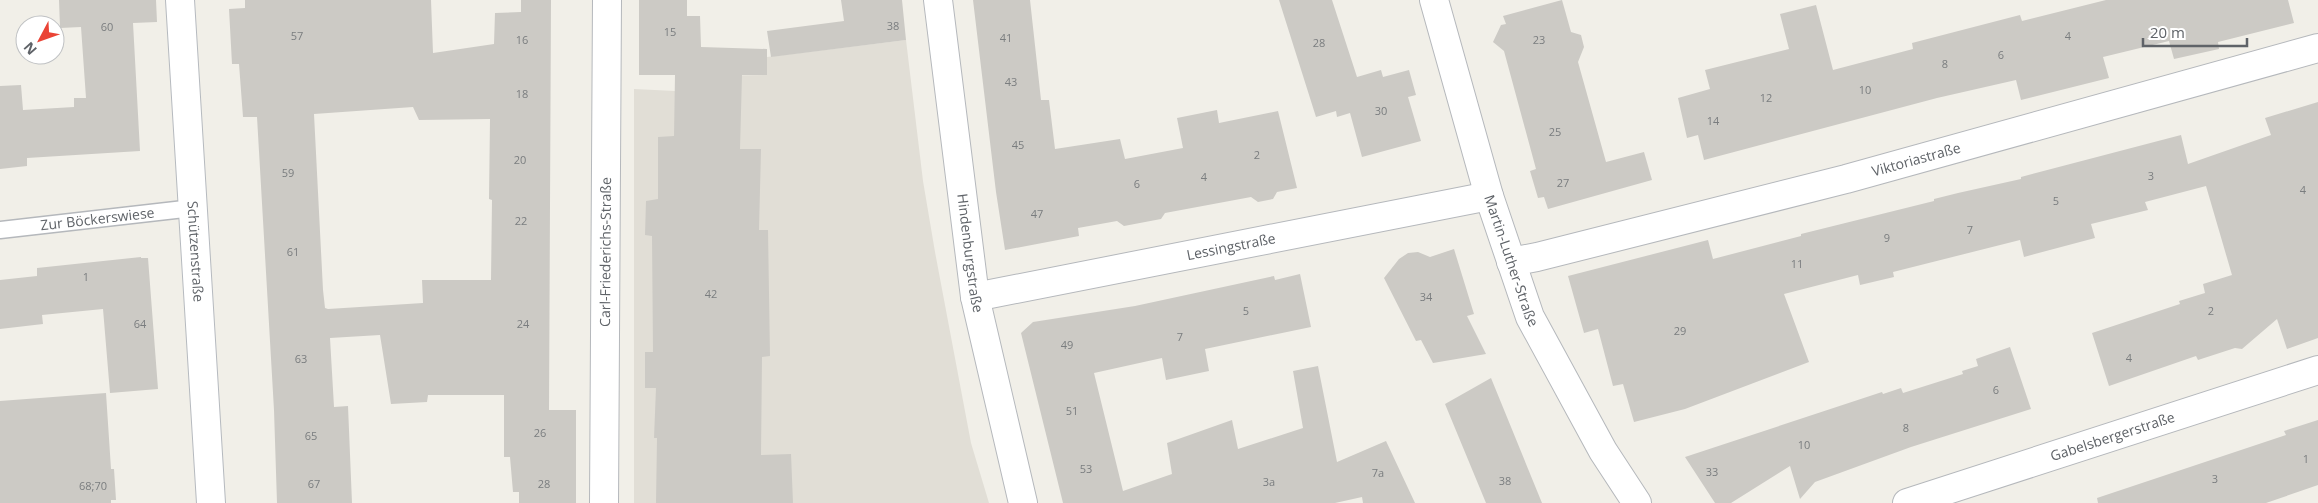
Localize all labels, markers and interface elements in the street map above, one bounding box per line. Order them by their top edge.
north arrow [15,15,65,65]
scale bar [2143,15,2247,47]
house number: 38 [887,18,899,33]
house number: 60 [101,19,113,34]
text: 20 m [2150,22,2185,42]
house number: 15 [664,24,676,39]
house number: 57 [291,28,303,43]
house number: 4 [2065,28,2072,43]
house number: 41 [1000,30,1012,45]
house number: 16 [516,32,528,47]
house number: 23 [1533,32,1545,47]
house number: 28 [1313,35,1325,50]
text: N [19,38,41,59]
house number: 6 [1998,47,2004,62]
house number: 8 [1942,56,1948,71]
house number: 43 [1005,74,1017,89]
house number: 10 [1859,82,1871,97]
house number: 18 [516,86,528,101]
house number: 12 [1760,90,1772,105]
house number: 30 [1375,103,1387,118]
house number: 14 [1707,113,1720,128]
house number: 25 [1549,124,1561,139]
house number: 45 [1012,137,1024,152]
street label: Viktoriastraße [1869,138,1963,180]
house number: 2 [1254,147,1260,162]
house number: 20 [514,152,526,167]
house number: 59 [282,165,294,180]
house number: 3 [2148,168,2154,183]
house number: 4 [1201,169,1208,184]
house number: 27 [1557,175,1569,190]
house number: 6 [1134,176,1140,191]
street label: Carl-Friederichs-Straße [595,177,615,327]
house number: 4 [2300,182,2307,197]
street label: Hindenburgstraße [953,192,988,314]
street label: Martin-Luther-Straße [1480,192,1544,330]
house number: 5 [2053,193,2059,208]
street label: Schützenstraße [183,200,209,303]
street label: Zur Böckerswiese [39,202,155,234]
house number: 47 [1031,206,1043,221]
house number: 22 [515,213,527,228]
house number: 7 [1967,222,1973,237]
street label: Lessingstraße [1185,228,1277,264]
house number: 9 [1884,230,1890,245]
house number: 61 [287,244,299,259]
house number: 11 [1791,256,1803,271]
house number: 1 [83,269,89,284]
house number: 42 [705,286,717,301]
house number: 34 [1420,289,1433,304]
house number: 5 [1243,303,1249,318]
house number: 2 [2208,303,2214,318]
house number: 64 [134,316,147,331]
house number: 24 [517,316,530,331]
house number: 29 [1674,323,1686,338]
house number: 7 [1177,329,1183,344]
house number: 49 [1061,337,1073,352]
house number: 4 [2126,350,2133,365]
house number: 63 [295,351,307,366]
house number: 6 [1993,382,1999,397]
house number: 51 [1066,403,1078,418]
street label: Gabelsbergerstraße [2048,407,2177,465]
house number: 8 [1903,420,1909,435]
house number: 26 [534,425,546,440]
house number: 65 [305,428,317,443]
house number: 10 [1798,437,1810,452]
house number: 1 [2303,451,2309,466]
house number: 53 [1080,461,1092,476]
house number: 33 [1706,464,1718,479]
house number: 7a [1372,465,1384,480]
house number: 3 [2212,471,2218,486]
house number: 38 [1499,473,1511,488]
house number: 3a [1263,474,1275,489]
house number: 67 [308,476,320,491]
house number: 28 [538,476,550,491]
house number: 68;70 [79,478,107,493]

